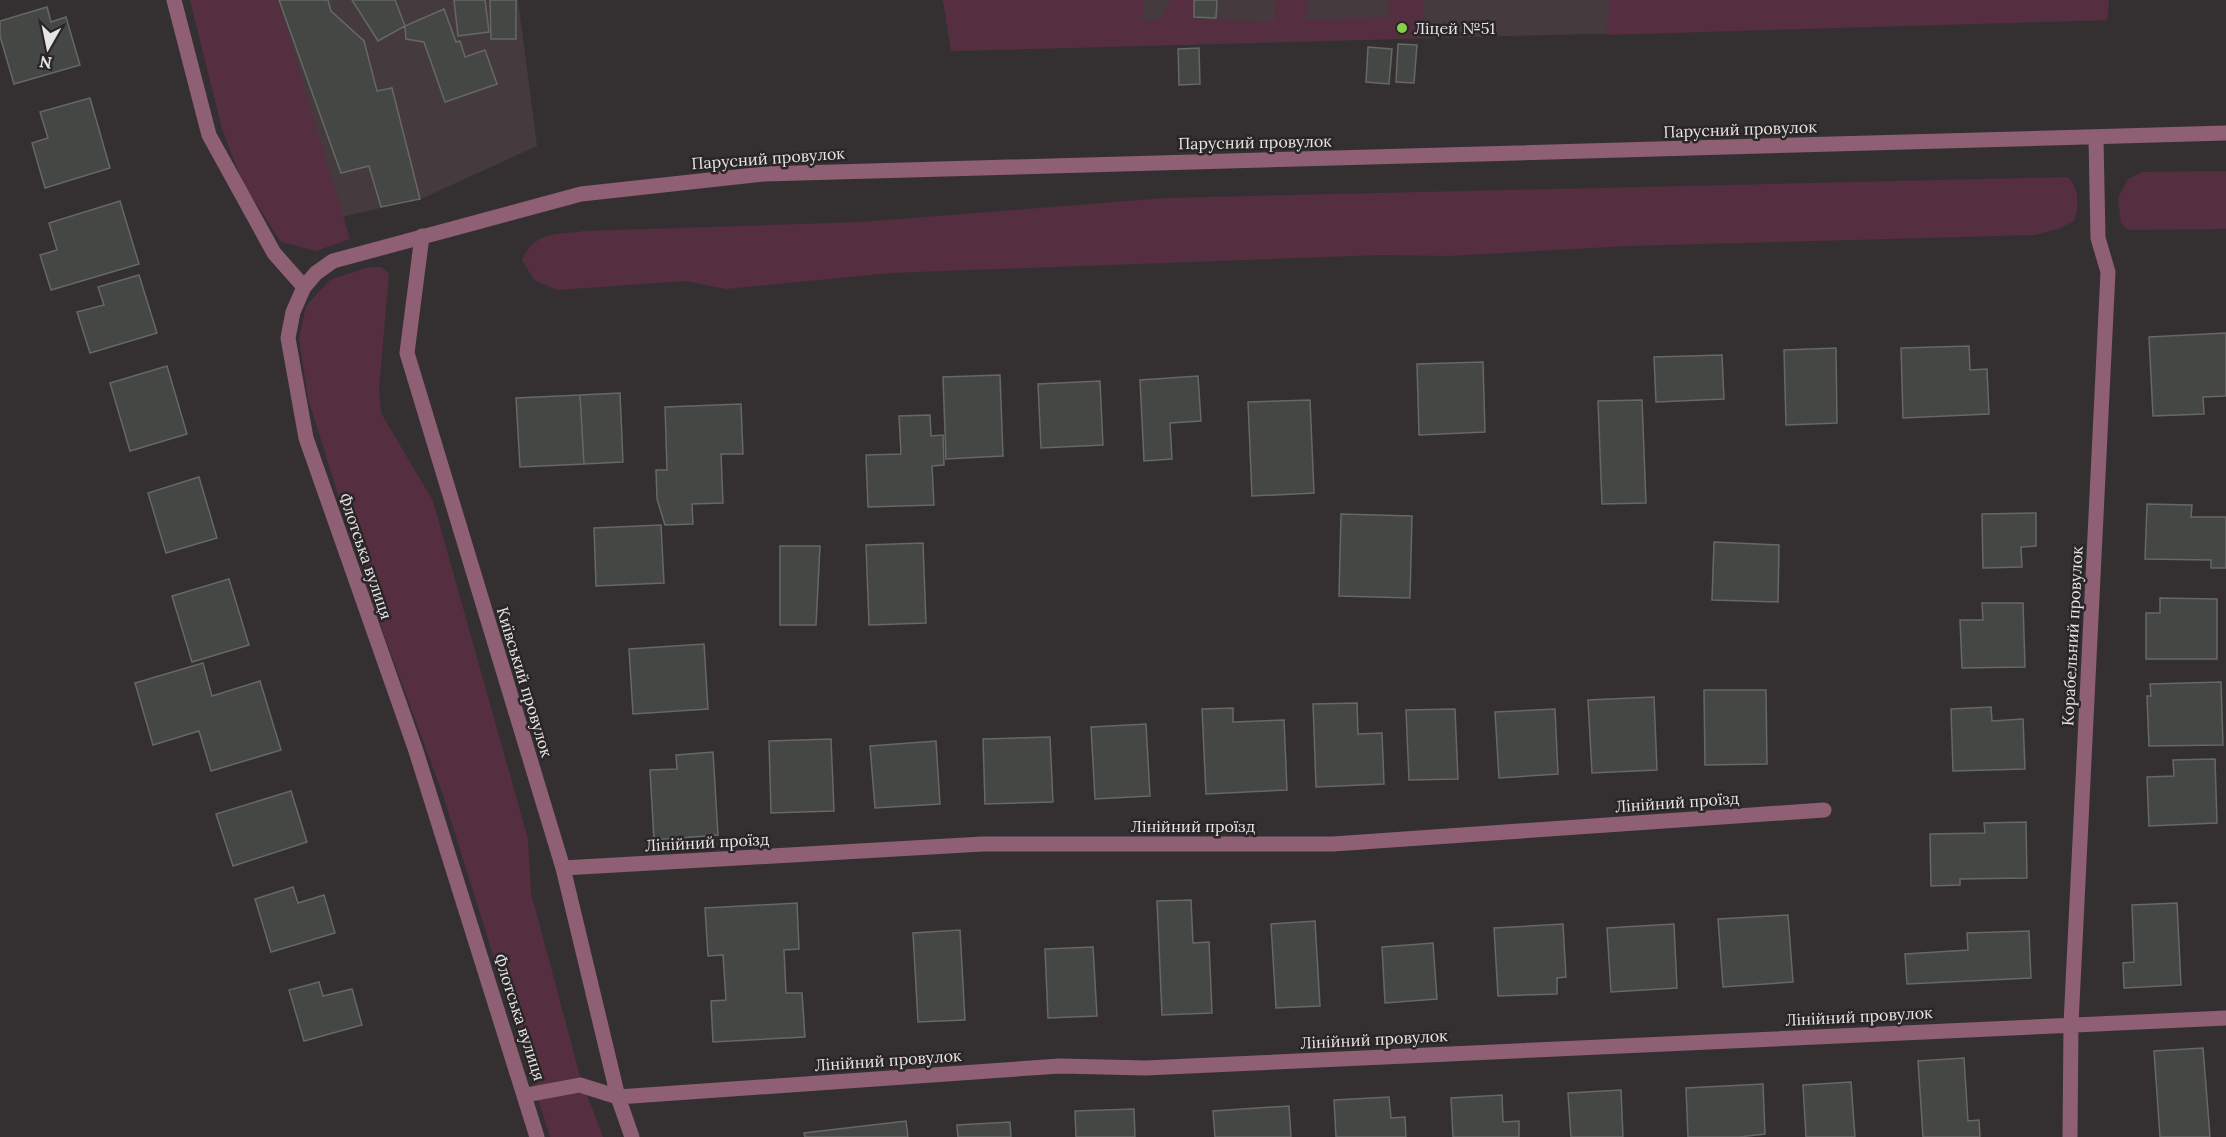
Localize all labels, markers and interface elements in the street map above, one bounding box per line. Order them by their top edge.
north arrow [18,18,78,78]
place label: Ліцей №51 [1414,18,1496,38]
marker: Ліцей №51 [1395,21,1409,35]
text: N [38,52,53,74]
street label: Парусний провулок [1663,116,1818,142]
street label: Парусний провулок [1178,131,1332,153]
street label: Парусний провулок [691,143,846,173]
street label: Флотська вулиця [335,490,397,622]
street label: Корабельний провулок [2057,545,2087,726]
street label: Київський провулок [493,604,558,760]
street label: Лінійний проїзд [1614,788,1740,816]
street label: Лінійний проїзд [1131,816,1256,836]
street label: Лінійний проїзд [644,829,770,855]
street label: Флотська вулиця [490,951,550,1083]
street label: Лінійний провулок [1785,1002,1933,1030]
street label: Лінійний провулок [1300,1025,1448,1053]
street label: Лінійний провулок [814,1045,963,1075]

